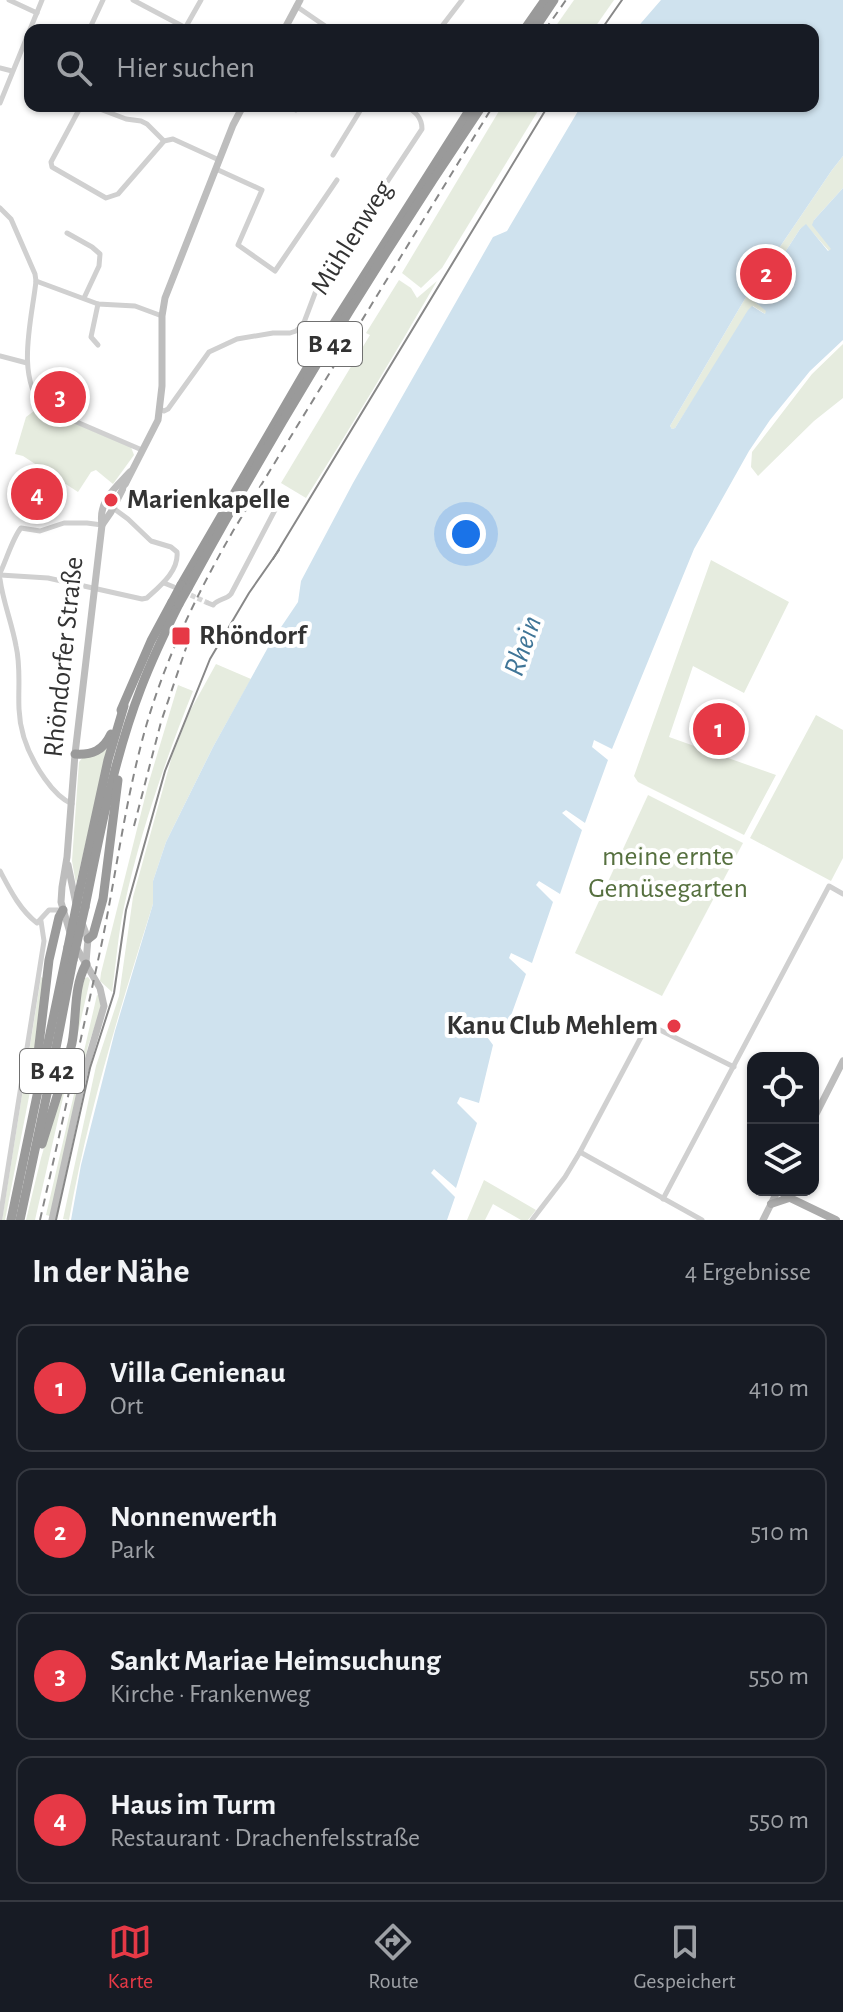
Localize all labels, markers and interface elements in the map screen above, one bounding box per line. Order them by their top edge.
search box [24,24,819,112]
icon: search [52,46,96,90]
text: Hier suchen [116,53,255,83]
street label: Mühlenweg [306,176,398,300]
pin: 2 [740,244,792,304]
road number: B 42 [298,322,362,366]
pin: 3 [34,367,86,427]
pin: 4 [11,464,63,524]
place label: Marienkapelle [127,486,290,514]
marker: Marienkapelle [102,491,120,509]
your location [446,514,486,554]
street label: Rhöndorfer Straße [40,555,88,759]
water label: Rhein [499,612,547,680]
place label: Rhöndorf [199,622,308,650]
marker: Rhöndorf [170,625,192,647]
pin: 1 [693,699,745,759]
park label: meine ernte Gemüsegarten [588,843,748,903]
place label: Kanu Club Mehlem [446,1012,658,1040]
marker: Kanu Club Mehlem [665,1017,683,1035]
road number: B 42 [20,1049,84,1093]
map controls [747,1052,819,1196]
button: locate [747,1052,819,1124]
button: layers [747,1124,819,1196]
text: In der Nähe [32,1255,189,1289]
text: 4 Ergebnisse [685,1259,811,1285]
text: Villa Genienau [110,1358,286,1388]
text: 1 [55,1375,65,1401]
text: 410 m [749,1375,809,1401]
text: Ort [110,1393,143,1419]
text: Nonnenwerth [110,1502,277,1532]
text: 2 [54,1519,66,1545]
text: 510 m [750,1519,809,1545]
text: Park [110,1537,155,1563]
text: Sankt Mariae Heimsuchung [110,1646,441,1676]
text: 3 [54,1663,66,1689]
text: 550 m [748,1663,809,1689]
text: Kirche · Frankenweg [110,1681,310,1707]
text: Haus im Turm [110,1790,276,1820]
text: 4 [53,1807,67,1833]
text: 550 m [748,1807,809,1833]
text: Restaurant · Drachenfelsstraße [110,1825,420,1851]
tab: Karte [108,1920,153,1994]
tab: Route [368,1920,419,1994]
tab: Gespeichert [634,1920,735,1994]

